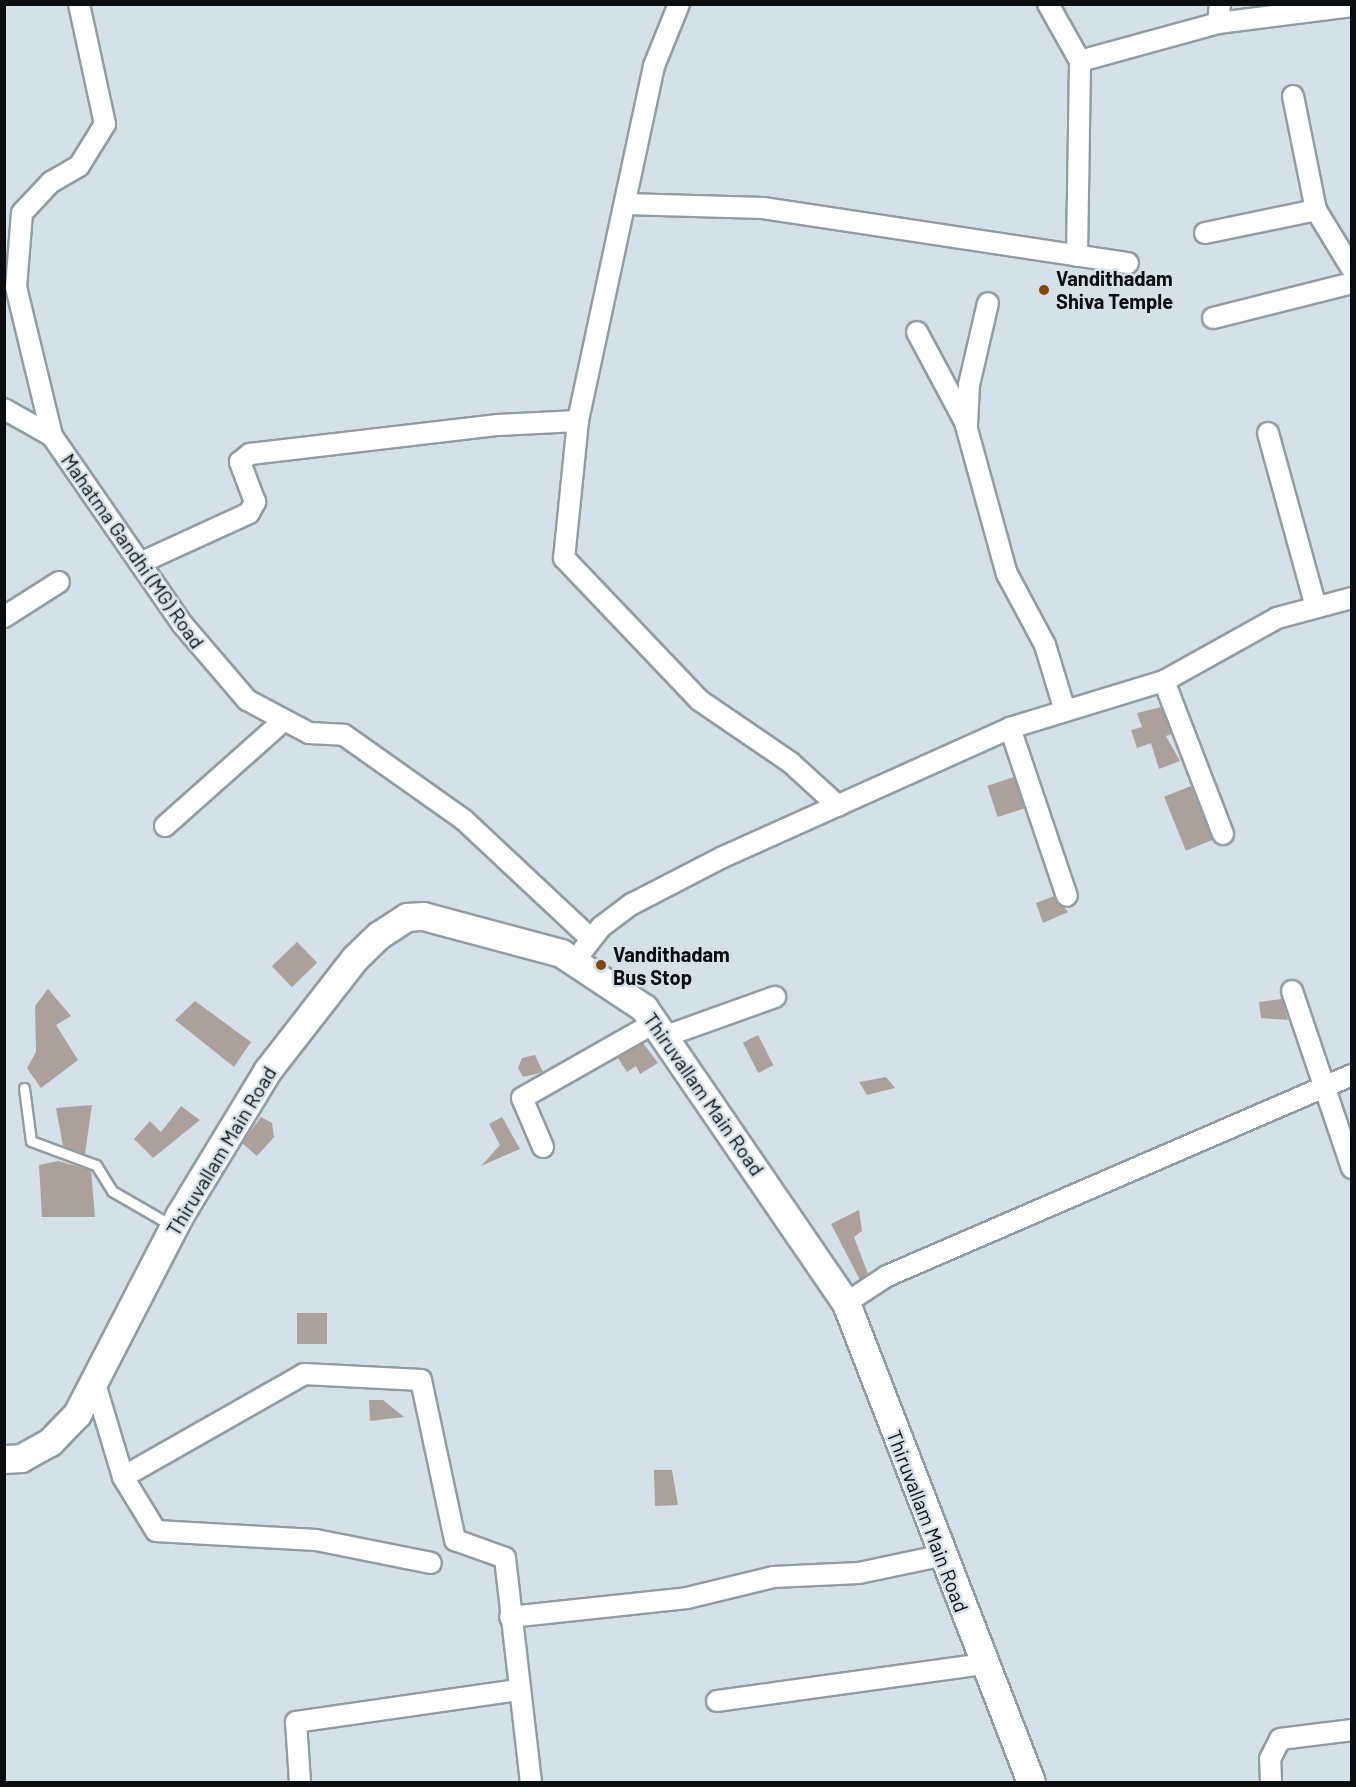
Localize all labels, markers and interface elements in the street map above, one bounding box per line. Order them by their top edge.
place label: Vandithadam Shiva Temple [1056,266,1173,313]
marker: Vandithadam Shiva Temple [1037,283,1051,297]
street label: Mahatma Gandhi (MG) Road [56,449,210,653]
place label: Vandithadam Bus Stop [613,942,730,989]
marker: Vandithadam Bus Stop [594,958,608,972]
street label: Thiruvallam Main Road [639,1008,769,1180]
street label: Thiruvallam Main Road [161,1062,281,1240]
street label: Thiruvallam Main Road [882,1426,974,1616]

